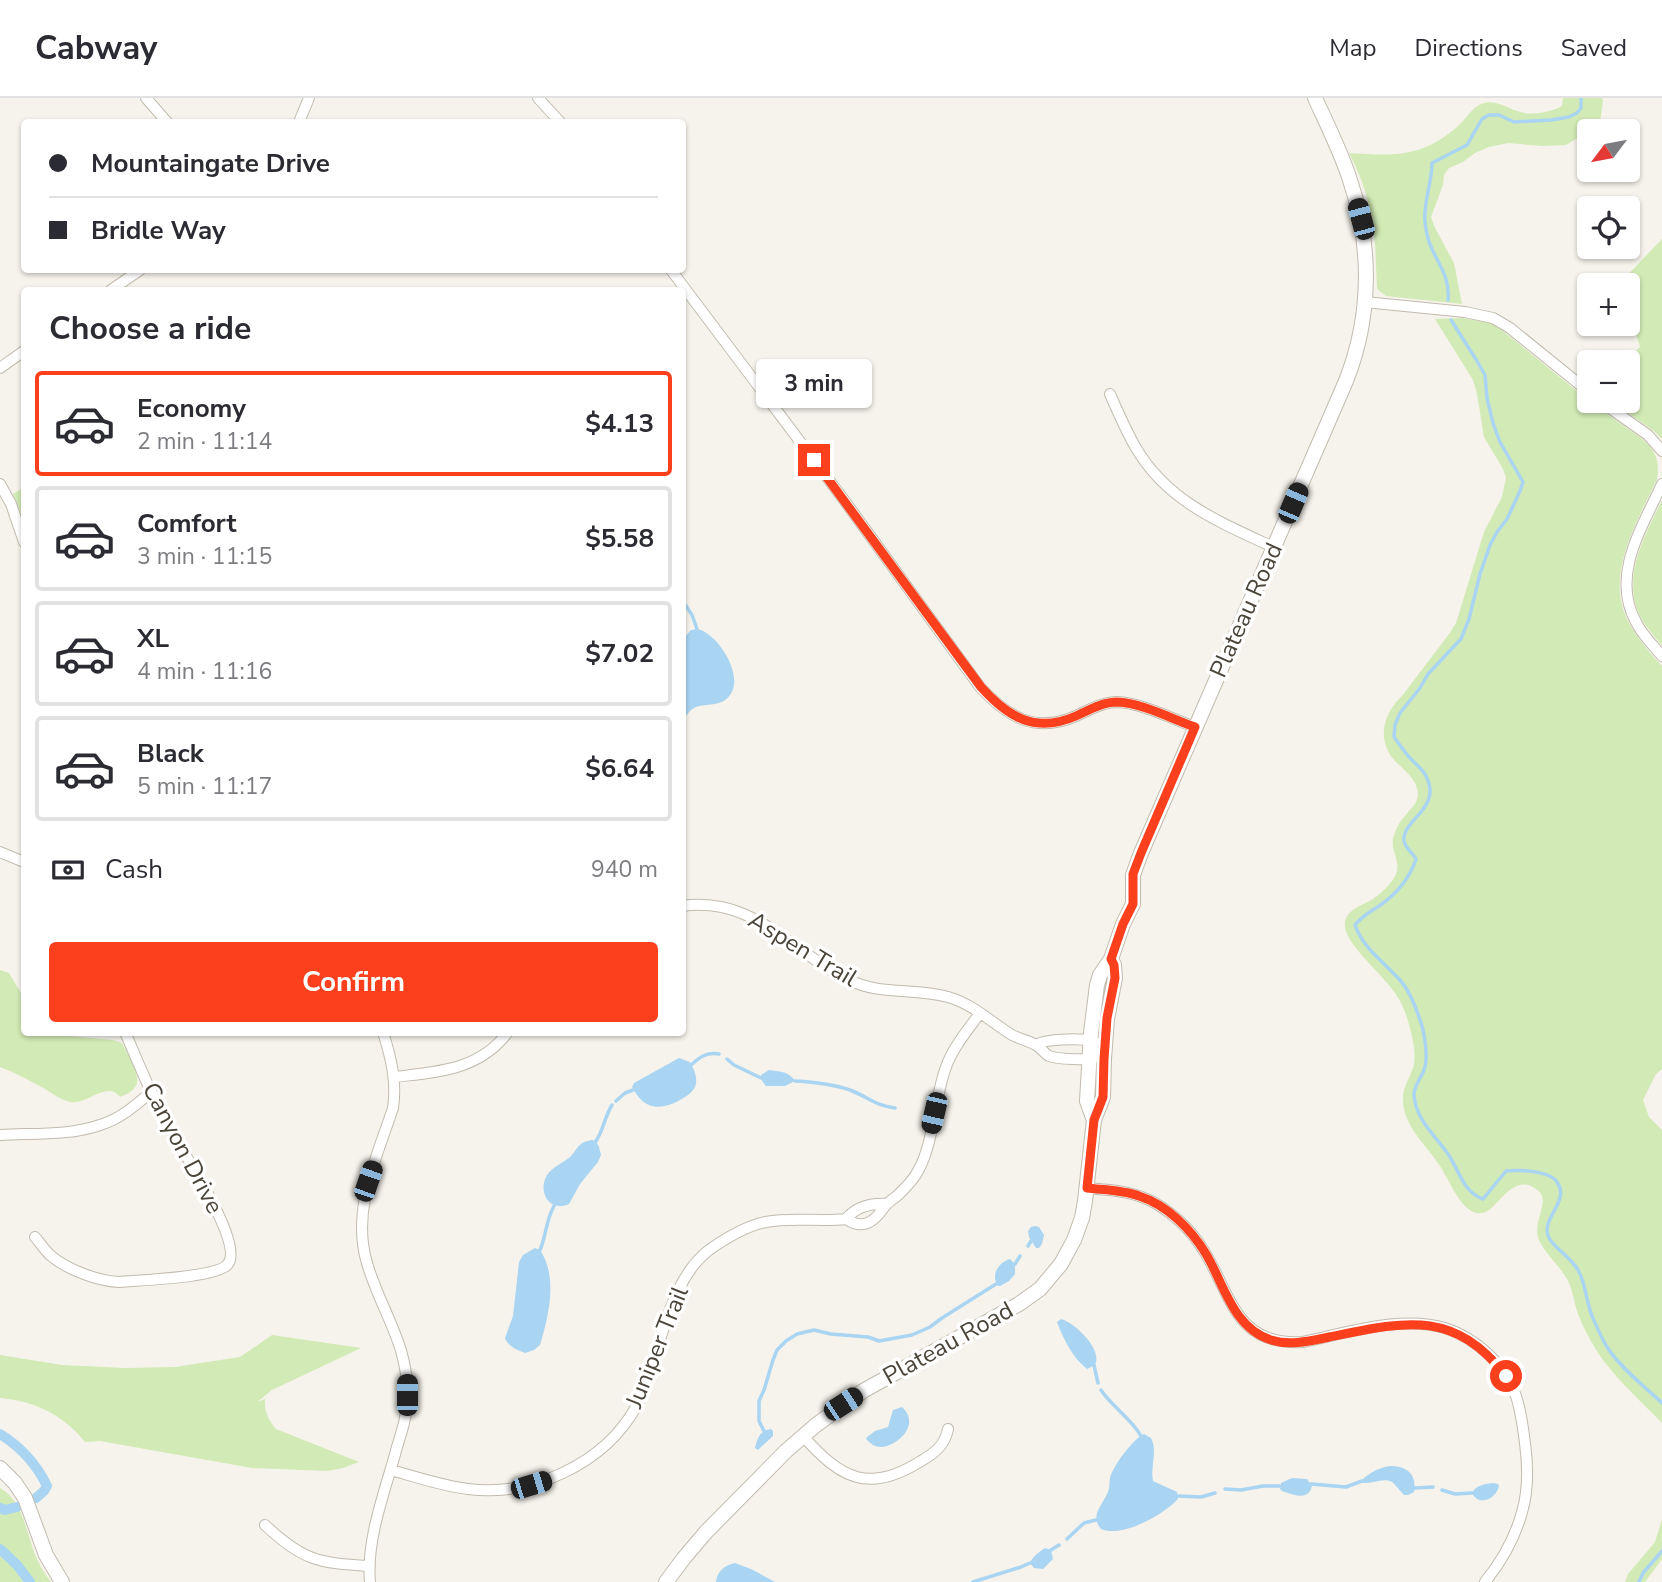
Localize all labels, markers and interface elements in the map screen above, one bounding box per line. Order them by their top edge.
text: Cabway [35,26,157,71]
text: Map [1329,32,1376,64]
text: Directions [1414,32,1523,64]
text: Saved [1561,32,1627,64]
north arrow [1577,119,1640,182]
map controls [1577,119,1640,413]
text: Mountaingate Drive [91,146,330,181]
car [1346,196,1377,242]
button: locate [1577,196,1640,259]
text: Bridle Way [91,213,226,248]
button: + [1577,273,1640,336]
text: Choose a ride [49,307,251,350]
button: − [1577,350,1640,413]
callout: 3 min [756,358,872,408]
text: 3 min [784,368,844,399]
text: Economy [137,391,246,426]
icon: car [53,392,116,455]
text: $4.13 [585,406,654,441]
text: 2 min · 11:14 [137,426,272,457]
route end [798,444,830,476]
car [1276,480,1311,526]
text: Comfort [137,506,237,541]
icon: car [53,507,116,570]
text: $5.58 [585,521,654,556]
street label: Plateau Road [1202,538,1290,682]
text: 3 min · 11:15 [137,541,272,572]
text: XL [137,621,169,656]
icon: car [53,622,116,685]
text: $7.02 [585,636,654,671]
text: 4 min · 11:16 [137,656,272,687]
text: Black [137,736,204,771]
icon: car [53,737,116,800]
text: $6.64 [585,751,654,786]
text: 5 min · 11:17 [137,771,272,802]
icon: cash [49,851,87,889]
text: Cash [105,852,163,887]
text: 940 m [591,854,658,885]
street label: Aspen Trail [742,904,864,994]
button: Confirm [49,942,658,1022]
street label: Canyon Drive [135,1077,231,1219]
car [920,1090,949,1136]
car [352,1158,385,1204]
street label: Juniper Trail [618,1281,696,1413]
street label: Plateau Road [877,1294,1019,1392]
route start [1490,1360,1522,1392]
car [397,1374,418,1416]
car [820,1384,867,1424]
car [508,1469,555,1501]

